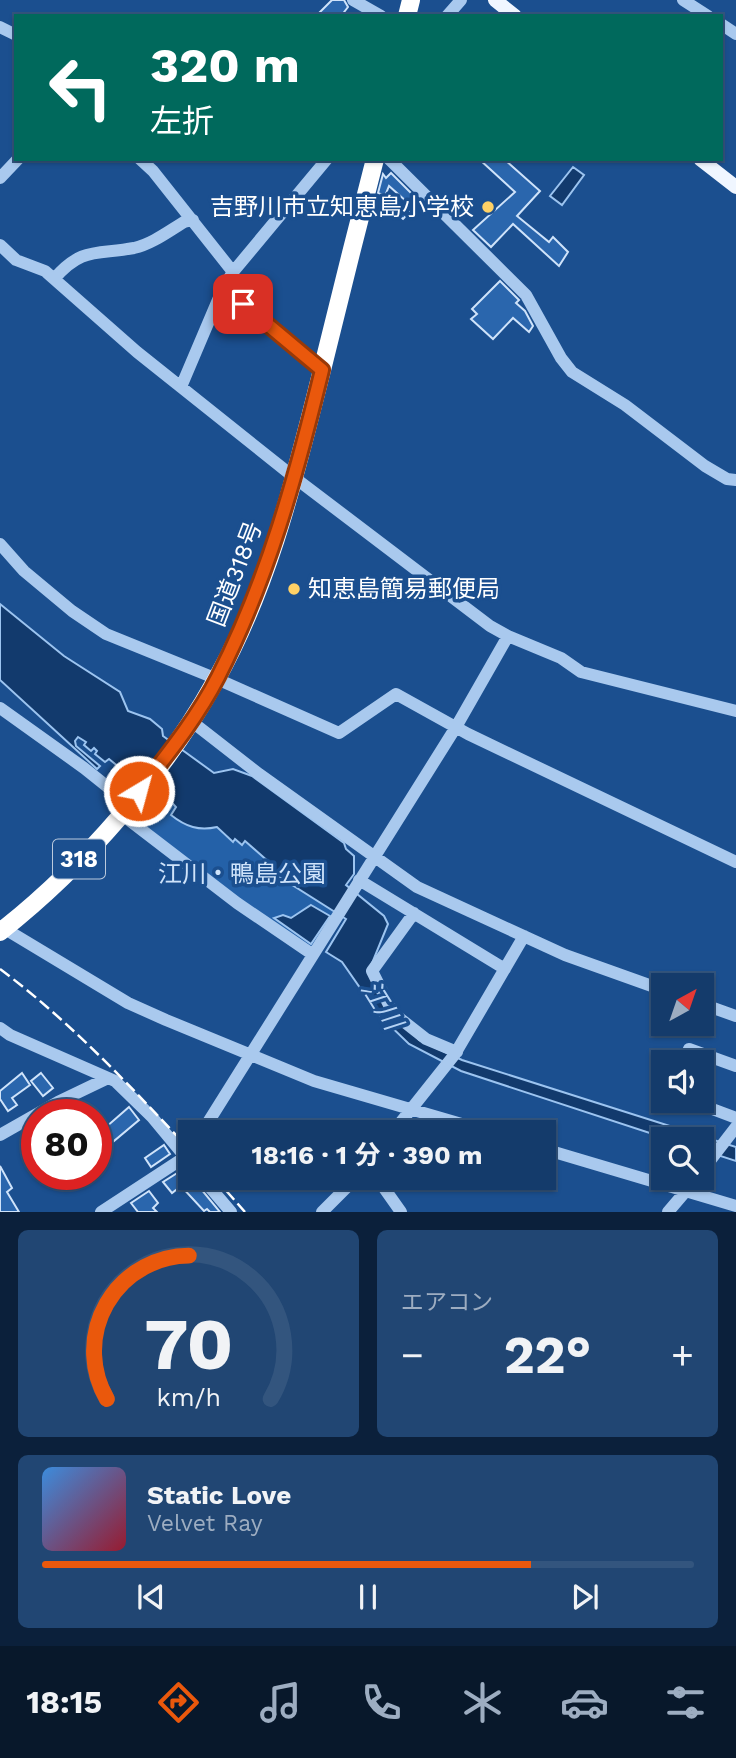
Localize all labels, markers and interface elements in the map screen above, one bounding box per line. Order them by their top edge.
text: 320 m [150,36,300,94]
icon: left [35,42,126,133]
text: 左折 [150,102,214,140]
place label: 吉野川市立知恵島小学校 [210,193,474,221]
marker: 吉野川市立知恵島小学校 [480,199,496,215]
pin [213,274,273,334]
icon: arrive [224,285,262,323]
street label: 国道318号 [202,518,268,630]
place label: 知恵島簡易郵便局 [308,575,500,603]
marker: 知恵島簡易郵便局 [286,581,302,597]
position arrow [102,754,176,828]
road number: 318 [53,839,105,878]
park label: 江川・鴨島公園 [158,860,326,888]
north arrow [651,973,714,1036]
map controls [651,973,714,1190]
water label: 江川 [355,975,410,1038]
button: sound [651,1050,714,1113]
speed limit sign: 80 [21,1099,112,1190]
button: search [651,1127,714,1190]
text: 18:16 · 1 分 · 390 m [251,1140,483,1170]
text: エアコン [401,1289,493,1316]
text: 70 [144,1302,233,1388]
text: 22° [504,1325,591,1386]
text: − [401,1333,424,1377]
text: + [671,1333,694,1377]
text: km/h [156,1383,221,1412]
text: Static Love [147,1480,291,1510]
text: Velvet Ray [147,1510,263,1537]
icon: previous [132,1578,170,1616]
icon: pause [349,1578,387,1616]
icon: next [566,1578,604,1616]
icon: directions [154,1678,203,1727]
icon: music [256,1678,305,1727]
icon: phone [357,1678,406,1727]
icon: climate [458,1678,507,1727]
icon: car [560,1678,609,1727]
icon: filters [661,1678,710,1727]
text: 18:15 [26,1683,102,1721]

